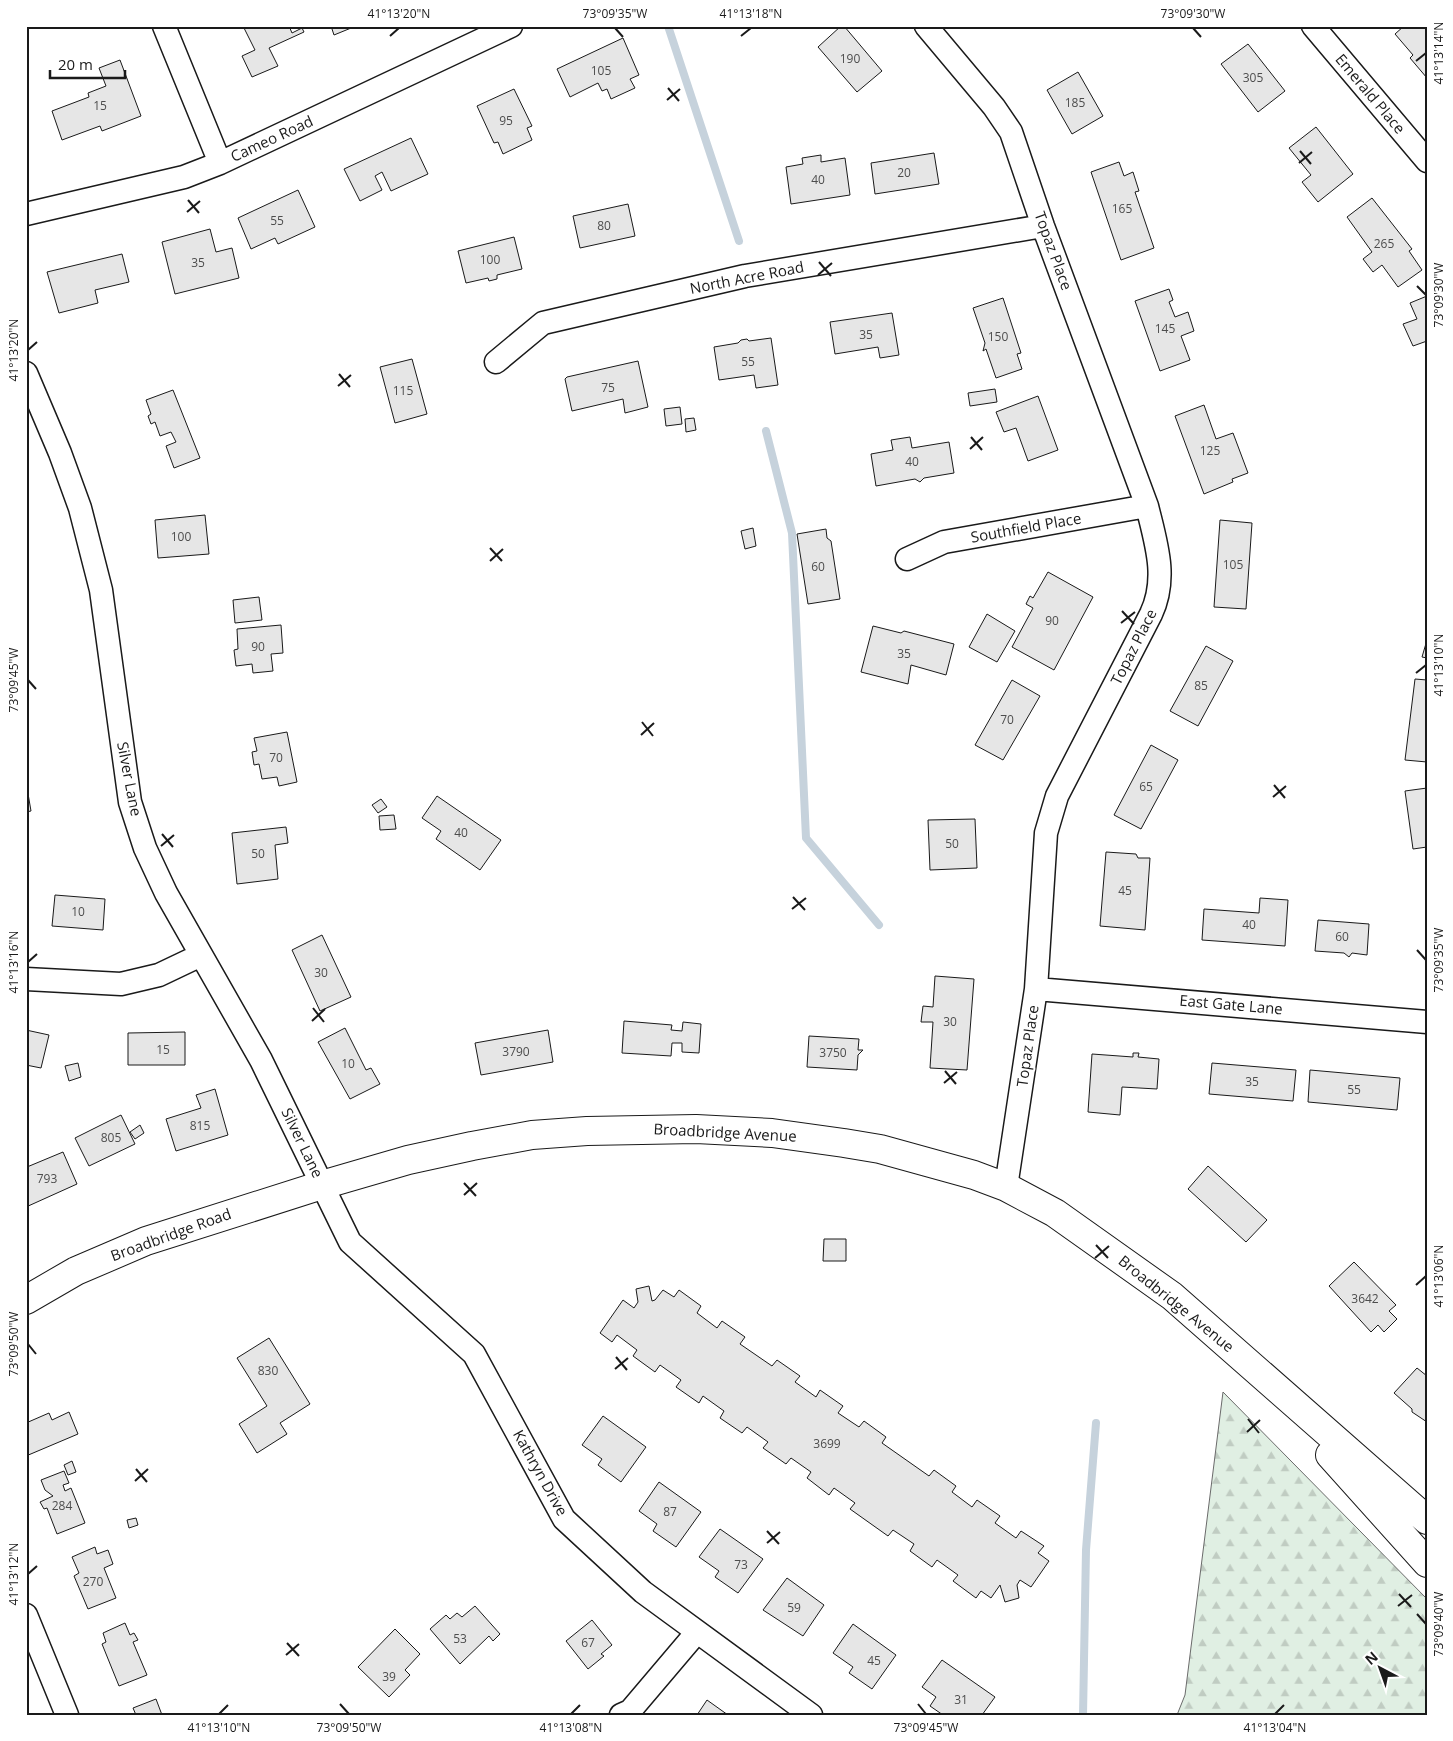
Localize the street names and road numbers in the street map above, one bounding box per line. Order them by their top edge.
street label: Emerald Place [1331,49,1410,138]
street label: Cameo Road [227,110,316,166]
street label: Topaz Place [1030,208,1077,293]
street label: North Acre Road [688,256,806,298]
street label: Southfield Place [969,507,1083,547]
street label: Topaz Place [1105,605,1161,688]
street label: Silver Lane [113,740,147,818]
street label: East Gate Lane [1179,990,1284,1018]
street label: Topaz Place [1011,1004,1043,1088]
street label: Silver Lane [277,1104,328,1181]
street label: Broadbridge Avenue [653,1118,797,1146]
street label: Broadbridge Road [108,1203,234,1265]
street label: Broadbridge Avenue [1115,1250,1239,1356]
street label: Kathryn Drive [509,1426,573,1519]

